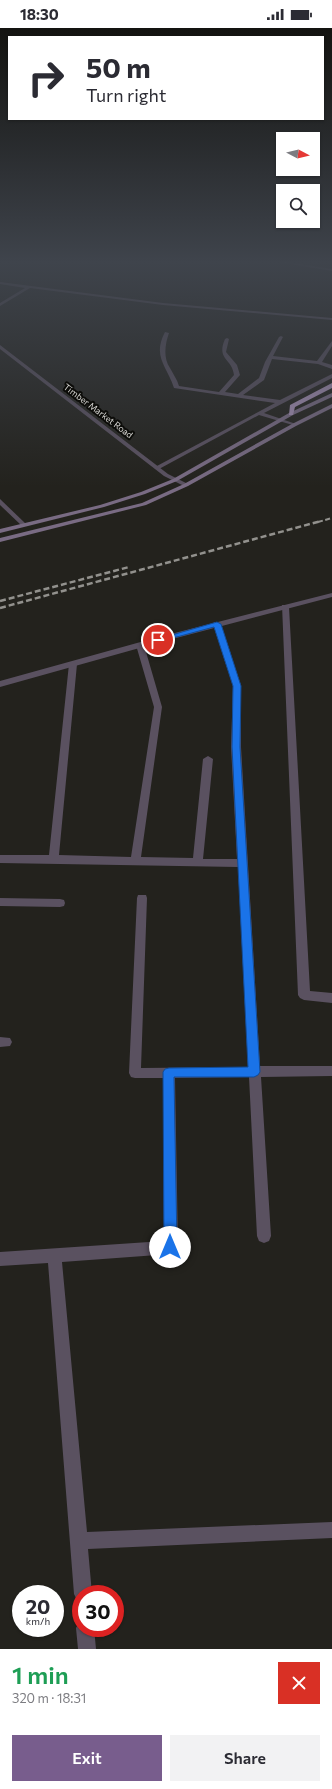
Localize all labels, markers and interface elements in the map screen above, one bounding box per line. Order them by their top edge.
text: 18:30 [20,5,59,23]
text: 50 m [86,50,151,84]
icon: right [20,52,72,104]
text: Turn right [86,84,166,106]
north arrow [276,132,320,176]
map controls [276,132,320,228]
button: search [276,184,320,228]
street label: Timber Market Road [61,381,135,440]
pin [141,623,175,657]
icon: arrive [147,629,169,651]
position arrow [149,1226,191,1268]
speed limit sign: 30 [72,1585,124,1637]
text: 20 [26,1594,50,1618]
text: km/h [26,1615,50,1627]
text: 1 min [12,1660,69,1689]
button: close [278,1662,320,1704]
text: 320 m · 18:31 [12,1690,86,1706]
button: Exit [12,1735,162,1781]
button: Share [170,1735,320,1781]

